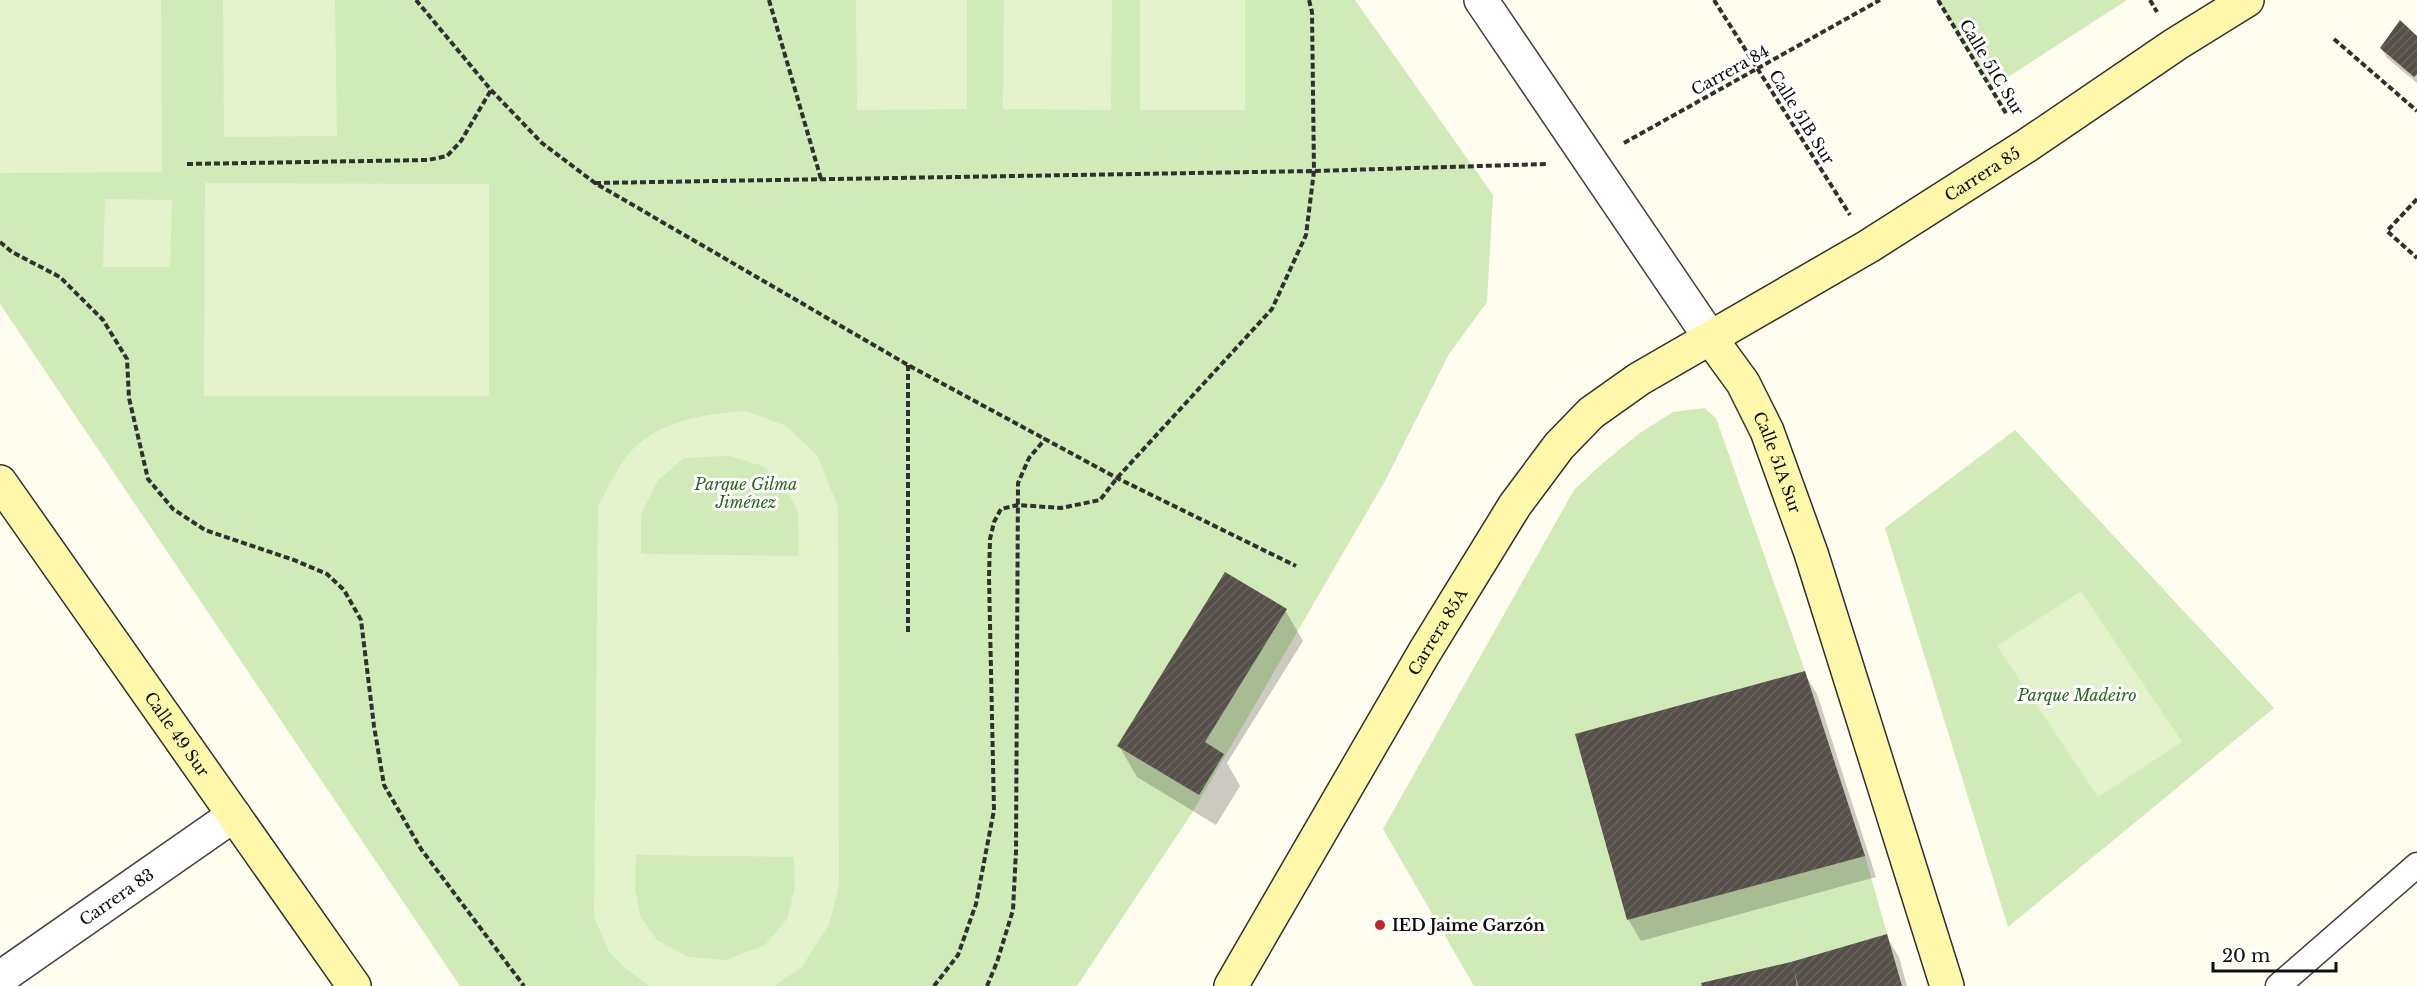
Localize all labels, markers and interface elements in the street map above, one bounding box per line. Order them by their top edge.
street label: Calle 51C Sur [1956,15,2029,119]
street label: Carrera 84 [1688,40,1772,100]
street label: Calle 51B Sur [1765,66,1839,168]
street label: Carrera 85 [1941,142,2024,205]
street label: Calle 51A Sur [1749,408,1806,516]
park label: Parque Gilma Jiménez [694,474,797,512]
street label: Carrera 85A [1403,584,1472,679]
park label: Parque Madeiro [2016,685,2137,705]
street label: Calle 49 Sur [140,688,214,781]
street label: Carrera 83 [75,864,158,930]
place label: IED Jaime Garzón [1392,915,1545,935]
marker: IED Jaime Garzón [1373,918,1387,932]
scale bar [2213,935,2336,973]
text: 20 m [2222,945,2270,967]

